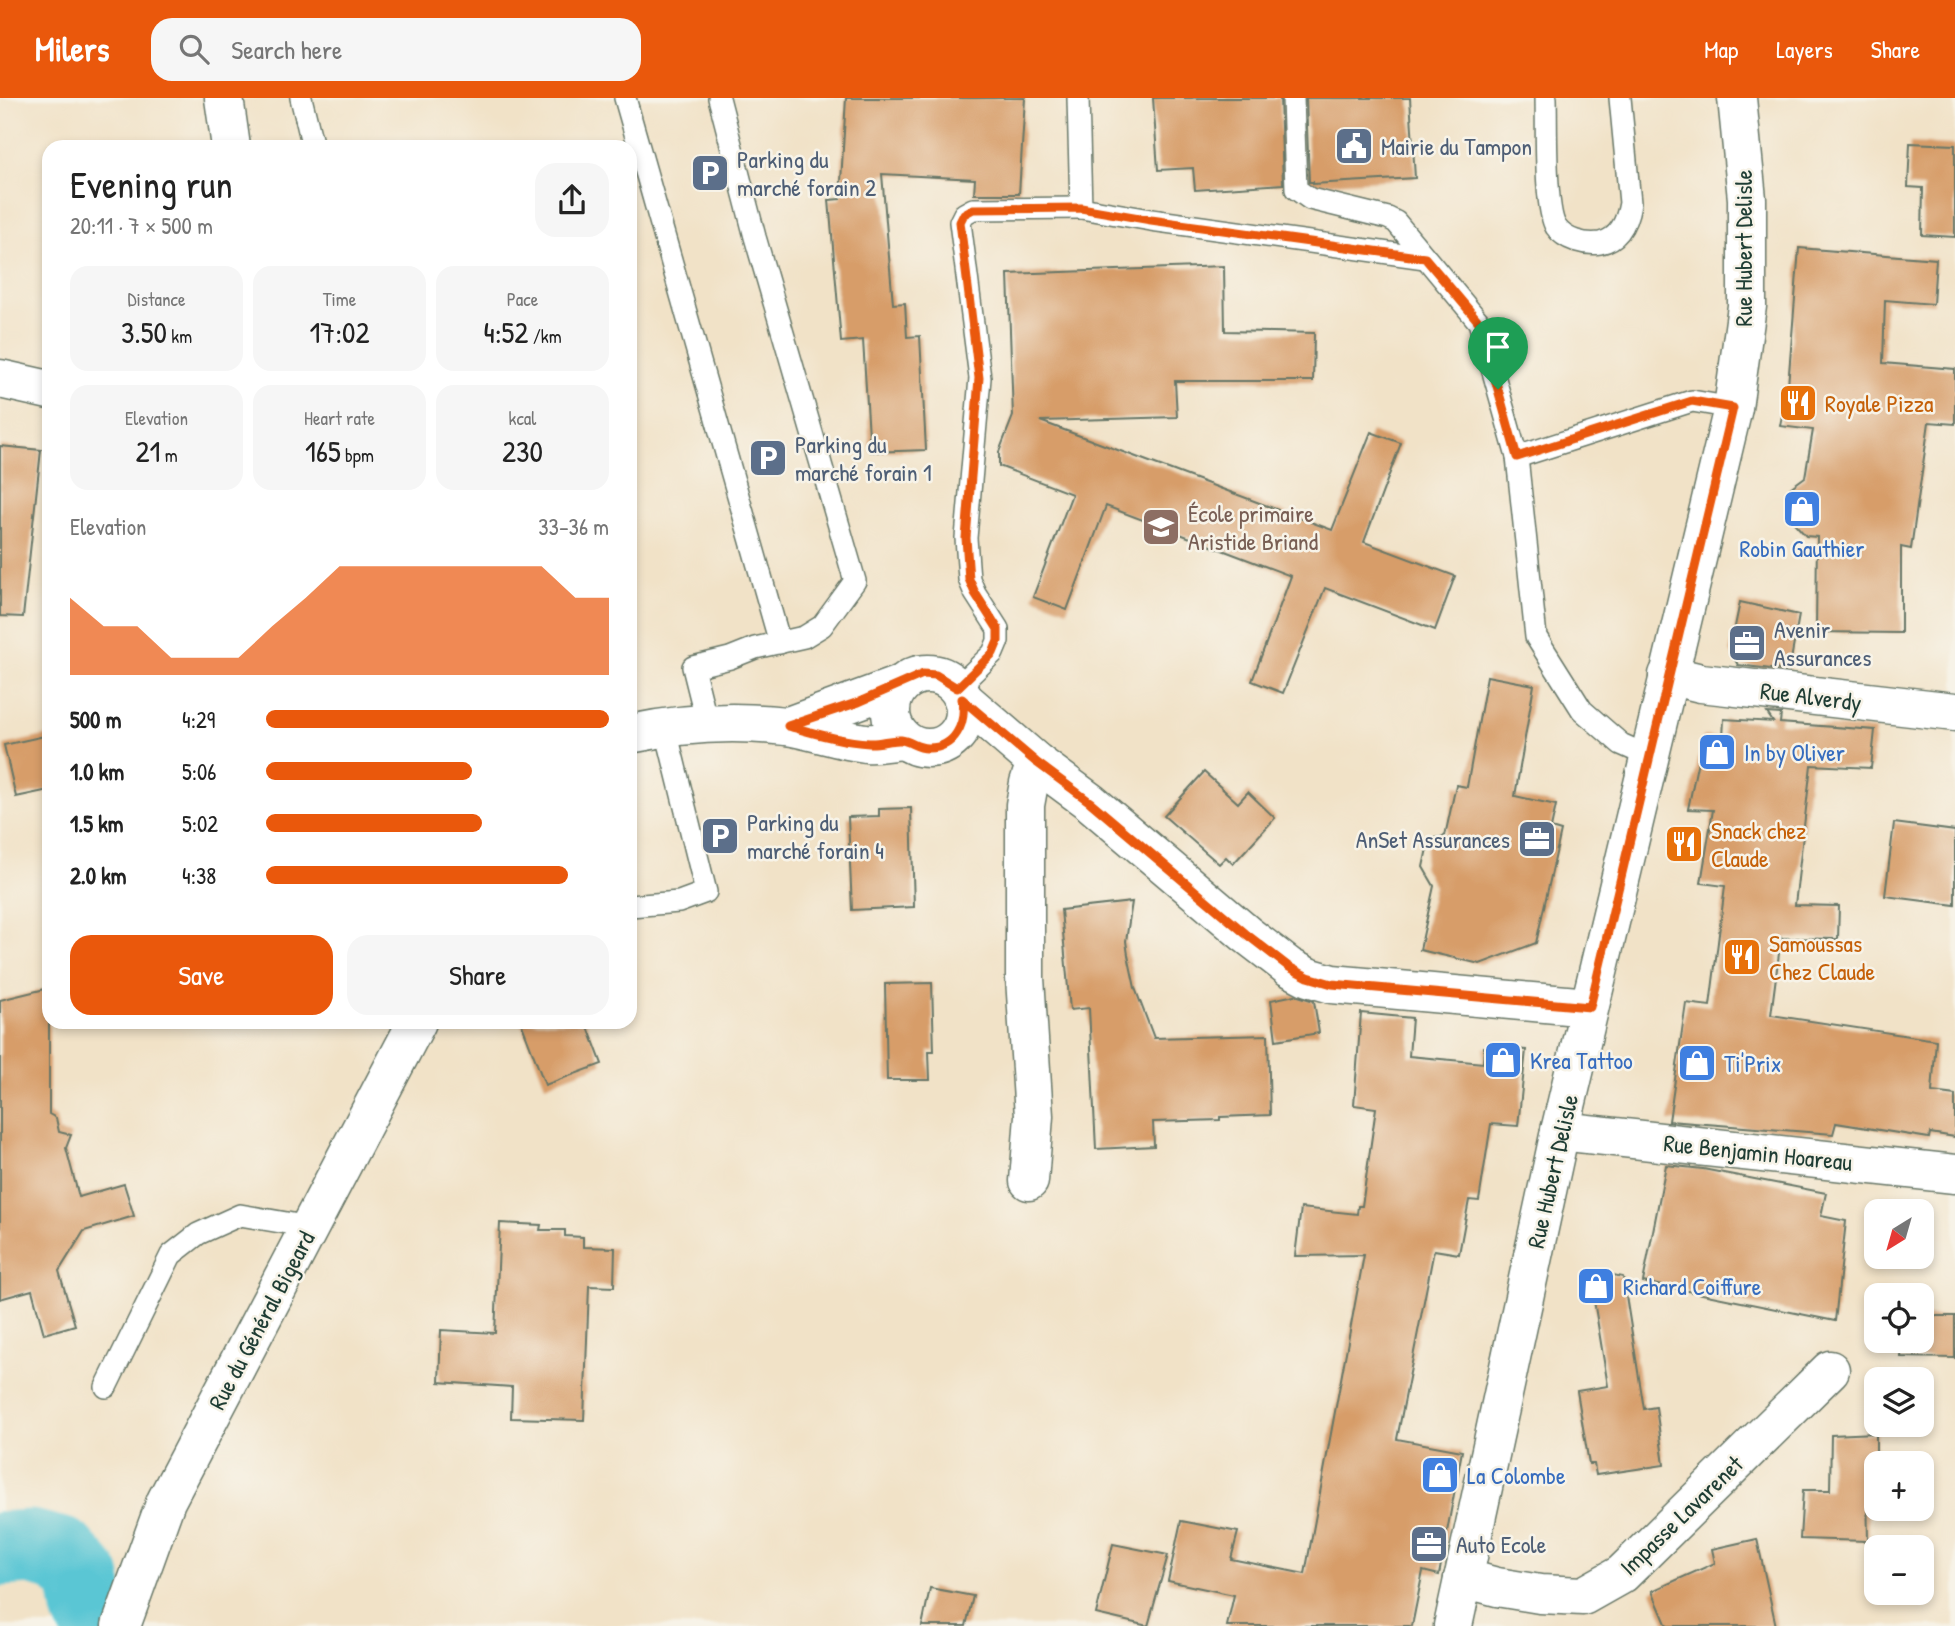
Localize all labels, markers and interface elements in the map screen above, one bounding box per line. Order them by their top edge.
search box [151,18,641,81]
text: Milers [35,27,109,71]
icon: search [175,30,213,68]
text: Search here [231,32,342,67]
text: Map [1704,33,1738,65]
text: Layers [1776,33,1833,65]
text: Share [1871,33,1920,65]
public building icon: Mairie du Tampon [1333,125,1375,167]
place label: Mairie du Tampon [1381,130,1532,162]
place label: Parking du marché forain 2 [737,143,876,203]
parking icon: Parking du marché forain 2 [689,152,731,194]
text: Evening run [70,158,233,210]
button: share [535,163,609,237]
street label: Rue Hubert Delisle [1727,169,1759,326]
text: 20:11 · 7 × 500 m [70,210,213,241]
text: Distance [127,286,186,312]
text: Time [323,286,356,312]
text: Pace [507,286,538,312]
text: 3.50 [121,312,167,352]
text: 17:02 [309,312,370,352]
text: 4:52 [483,312,528,352]
pin [1468,317,1528,389]
text: km [167,323,192,349]
text: /km [528,323,562,349]
icon: arrive [1479,328,1517,366]
restaurant icon: Royale Pizza [1777,382,1819,424]
place label: Royale Pizza [1825,387,1933,419]
text: Elevation [125,405,188,431]
text: Heart rate [304,405,375,431]
text: kcal [509,405,536,431]
place label: Parking du marché forain 1 [795,428,932,488]
text: 21 [135,431,160,471]
text: 165 [305,431,341,471]
text: 230 [502,431,543,471]
parking icon: Parking du marché forain 1 [747,437,789,479]
text: m [160,442,178,468]
text: bpm [341,442,374,468]
shop icon: Robin Gauthier [1781,488,1823,530]
place label: École primaire Aristide Briand [1188,497,1318,557]
school or university icon: École primaire Aristide Briand [1140,506,1182,548]
text: Elevation [70,511,146,542]
text: 33–36 m [538,511,609,542]
place label: Robin Gauthier [1739,532,1865,564]
place label: Avenir Assurances [1774,613,1871,673]
office icon: Avenir Assurances [1726,622,1768,664]
street label: Rue Alverdy [1759,674,1863,718]
text: 500 m [70,704,121,735]
text: 4:29 [182,704,215,735]
shop icon: In by Oliver [1696,731,1738,773]
place label: In by Oliver [1744,736,1845,768]
text: 1.0 km [70,756,124,787]
text: 5:06 [182,756,217,787]
place label: Parking du marché forain 4 [747,806,884,866]
text: 1.5 km [70,808,123,839]
text: 5:02 [182,808,218,839]
place label: Snack chez Claude [1711,814,1806,874]
parking icon: Parking du marché forain 4 [699,815,741,857]
office icon: AnSet Assurances [1516,818,1558,860]
place label: AnSet Assurances [1356,823,1510,855]
restaurant icon: Snack chez Claude [1663,823,1705,865]
text: 2.0 km [70,860,126,891]
text: 4:38 [182,860,216,891]
place label: Samoussas Chez Claude [1769,927,1875,987]
button: Save [70,935,333,1015]
button: Share [347,935,609,1015]
restaurant icon: Samoussas Chez Claude [1721,936,1763,978]
shop icon: Krea Tattoo [1482,1039,1524,1081]
shop icon: Ti'Prix [1676,1042,1718,1084]
place label: Krea Tattoo [1530,1044,1633,1076]
place label: Ti'Prix [1724,1047,1781,1079]
street label: Rue Hubert Delisle [1519,1091,1585,1251]
street label: Rue Benjamin Hoareau [1662,1126,1854,1178]
north arrow [1864,1199,1934,1269]
map controls [1864,1199,1934,1605]
street label: Rue du Général Bigeard [200,1225,322,1415]
shop icon: Richard Coiffure [1575,1265,1617,1307]
place label: Richard Coiffure [1623,1270,1762,1302]
button: locate [1864,1283,1934,1353]
button: layers [1864,1367,1934,1437]
street label: Impasse Lavarenet [1612,1447,1750,1582]
button: + [1864,1451,1934,1521]
shop icon: La Colombe [1419,1454,1461,1496]
place label: La Colombe [1467,1459,1566,1491]
office icon: Auto Ecole [1408,1523,1450,1565]
place label: Auto Ecole [1456,1528,1547,1560]
button: − [1864,1535,1934,1605]

